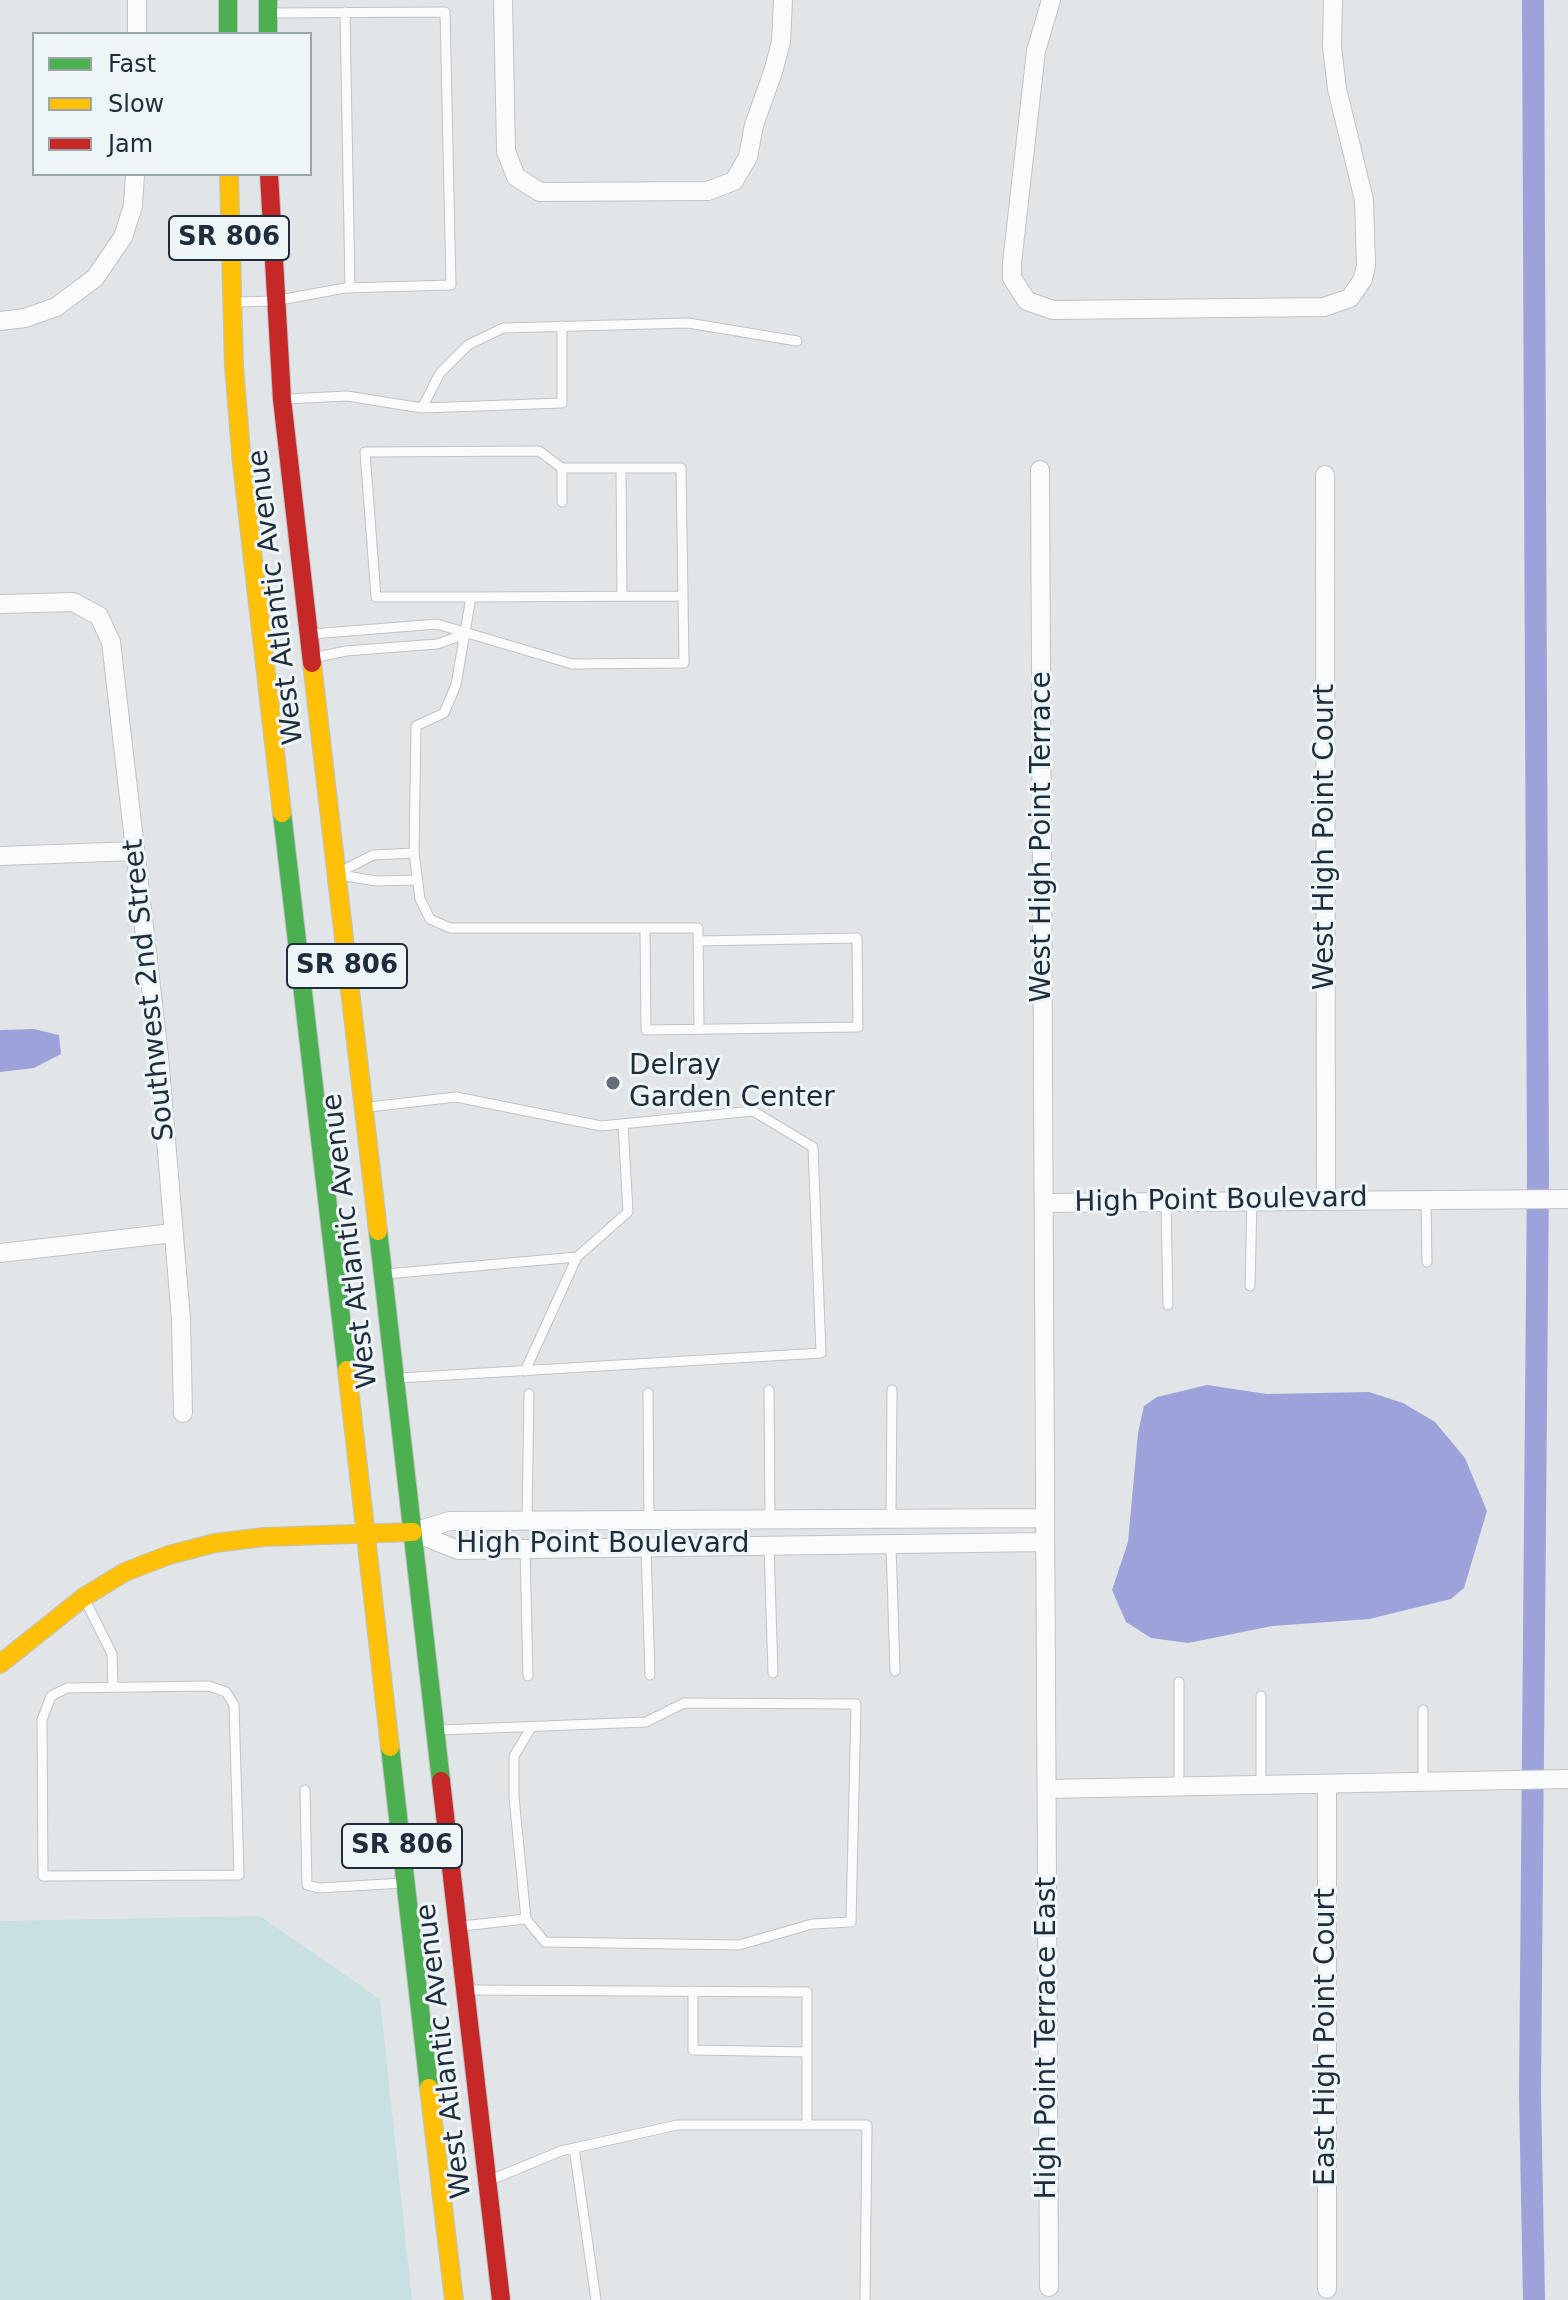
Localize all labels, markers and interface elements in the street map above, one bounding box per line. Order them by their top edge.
legend [32,32,312,176]
text: Fast [108,50,156,78]
text: Slow [108,90,164,118]
text: Jam [108,130,153,158]
road number: SR 806 [169,216,289,260]
street label: West Atlantic Avenue [242,447,312,747]
street label: West High Point Terrace [1026,671,1060,1003]
street label: West High Point Court [1309,684,1343,990]
street label: Southwest 2nd Street [117,837,183,1143]
road number: SR 806 [287,944,407,988]
place label: Delray Garden Center [629,1050,835,1116]
marker: Delray Garden Center [604,1074,622,1092]
street label: West Atlantic Avenue [316,1091,386,1391]
street label: High Point Boulevard [1074,1182,1368,1220]
street label: High Point Boulevard [456,1528,750,1562]
road number: SR 806 [342,1824,462,1868]
street label: High Point Terrace East [1031,1877,1065,2199]
street label: East High Point Court [1310,1888,1344,2186]
street label: West Atlantic Avenue [410,1901,480,2201]

